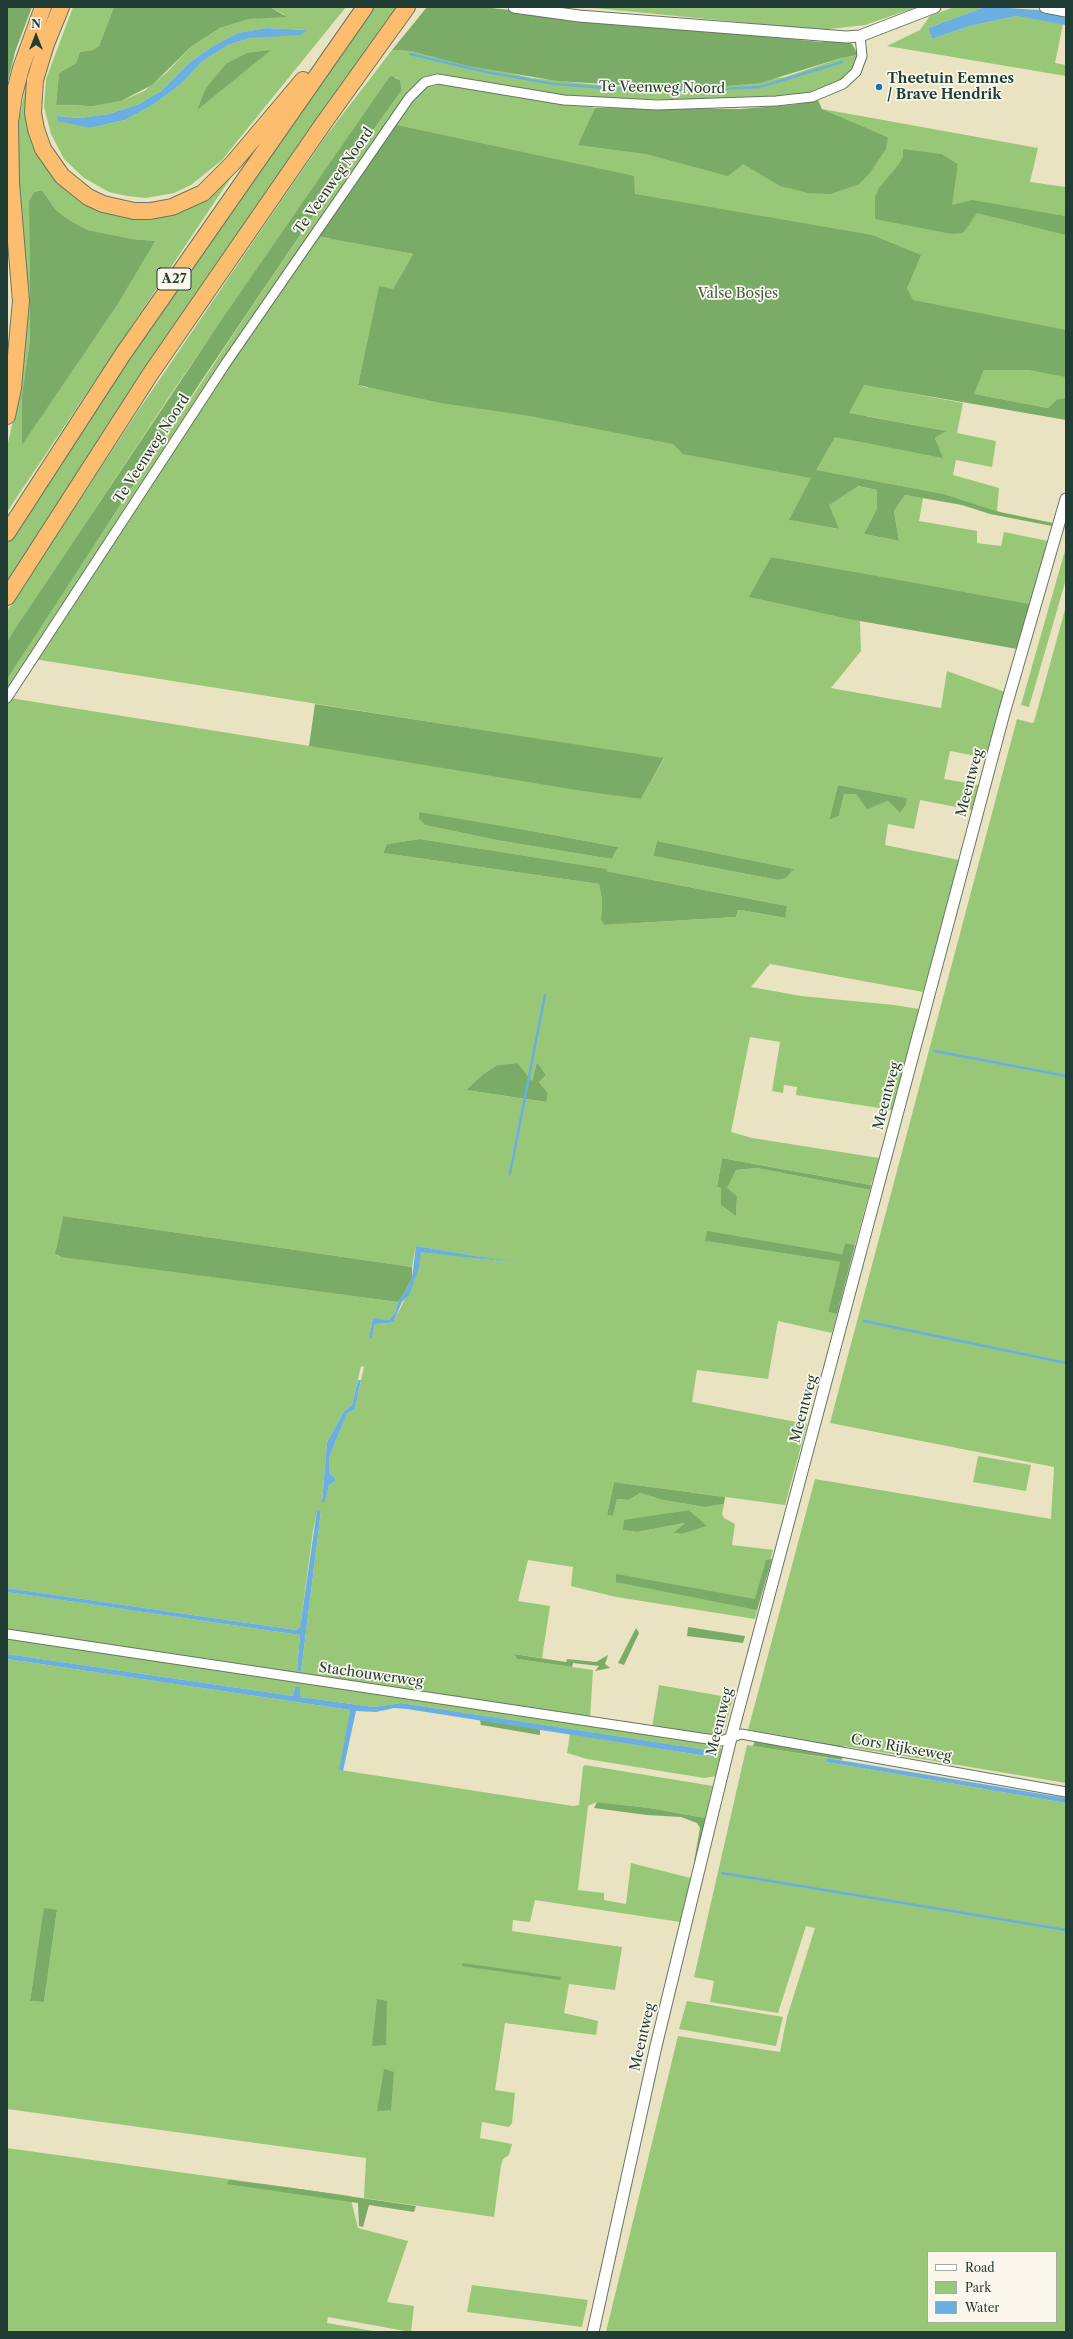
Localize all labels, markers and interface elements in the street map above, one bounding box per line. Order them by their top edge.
north arrow [16,16,56,56]
text: N [31,17,41,31]
place label: Theetuin Eemnes / Brave Hendrik [887,71,1014,104]
street label: Te Veenweg Noord [599,78,725,98]
marker: Theetuin Eemnes / Brave Hendrik [874,82,884,92]
street label: Te Veenweg Noord [291,124,377,238]
road number: A27 [157,268,191,290]
park label: Valse Bosjes [698,286,778,302]
street label: Te Veenweg Noord [111,391,193,507]
street label: Meentweg [953,747,987,819]
street label: Meentweg [870,1060,904,1132]
street label: Meentweg [787,1373,821,1445]
street label: Stachouwerweg [318,1659,424,1691]
street label: Meentweg [703,1686,737,1758]
street label: Cors Rijkseweg [849,1731,953,1765]
street label: Meentweg [627,2001,659,2073]
legend [927,2251,1057,2323]
text: Road [965,2260,995,2275]
text: Park [965,2280,991,2295]
text: Water [965,2300,999,2315]

